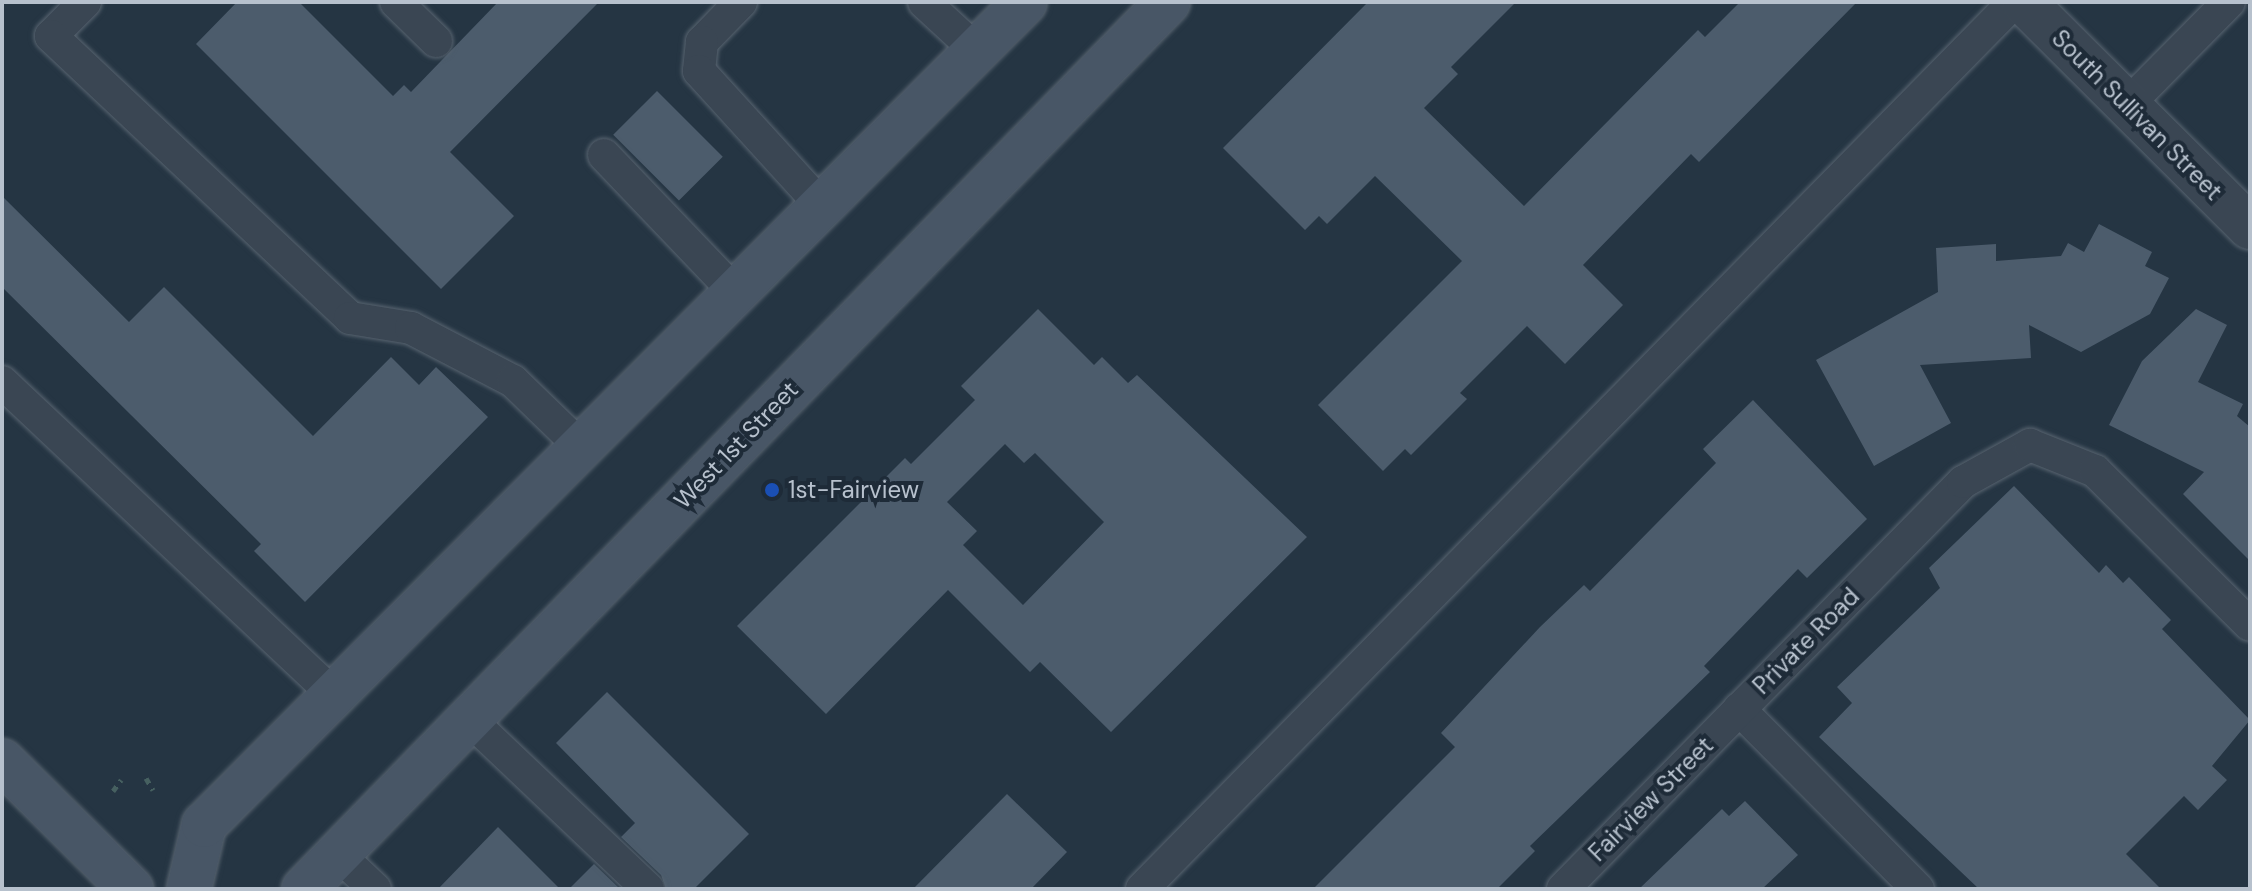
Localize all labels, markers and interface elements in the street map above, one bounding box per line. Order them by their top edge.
street label: South Sullivan Street [2046,24,2228,206]
street label: West 1st Street [668,375,804,515]
place label: 1st-Fairview [788,476,919,504]
marker: 1st-Fairview [763,481,781,499]
street label: Private Road [1747,582,1865,700]
street label: Fairview Street [1583,731,1719,867]

